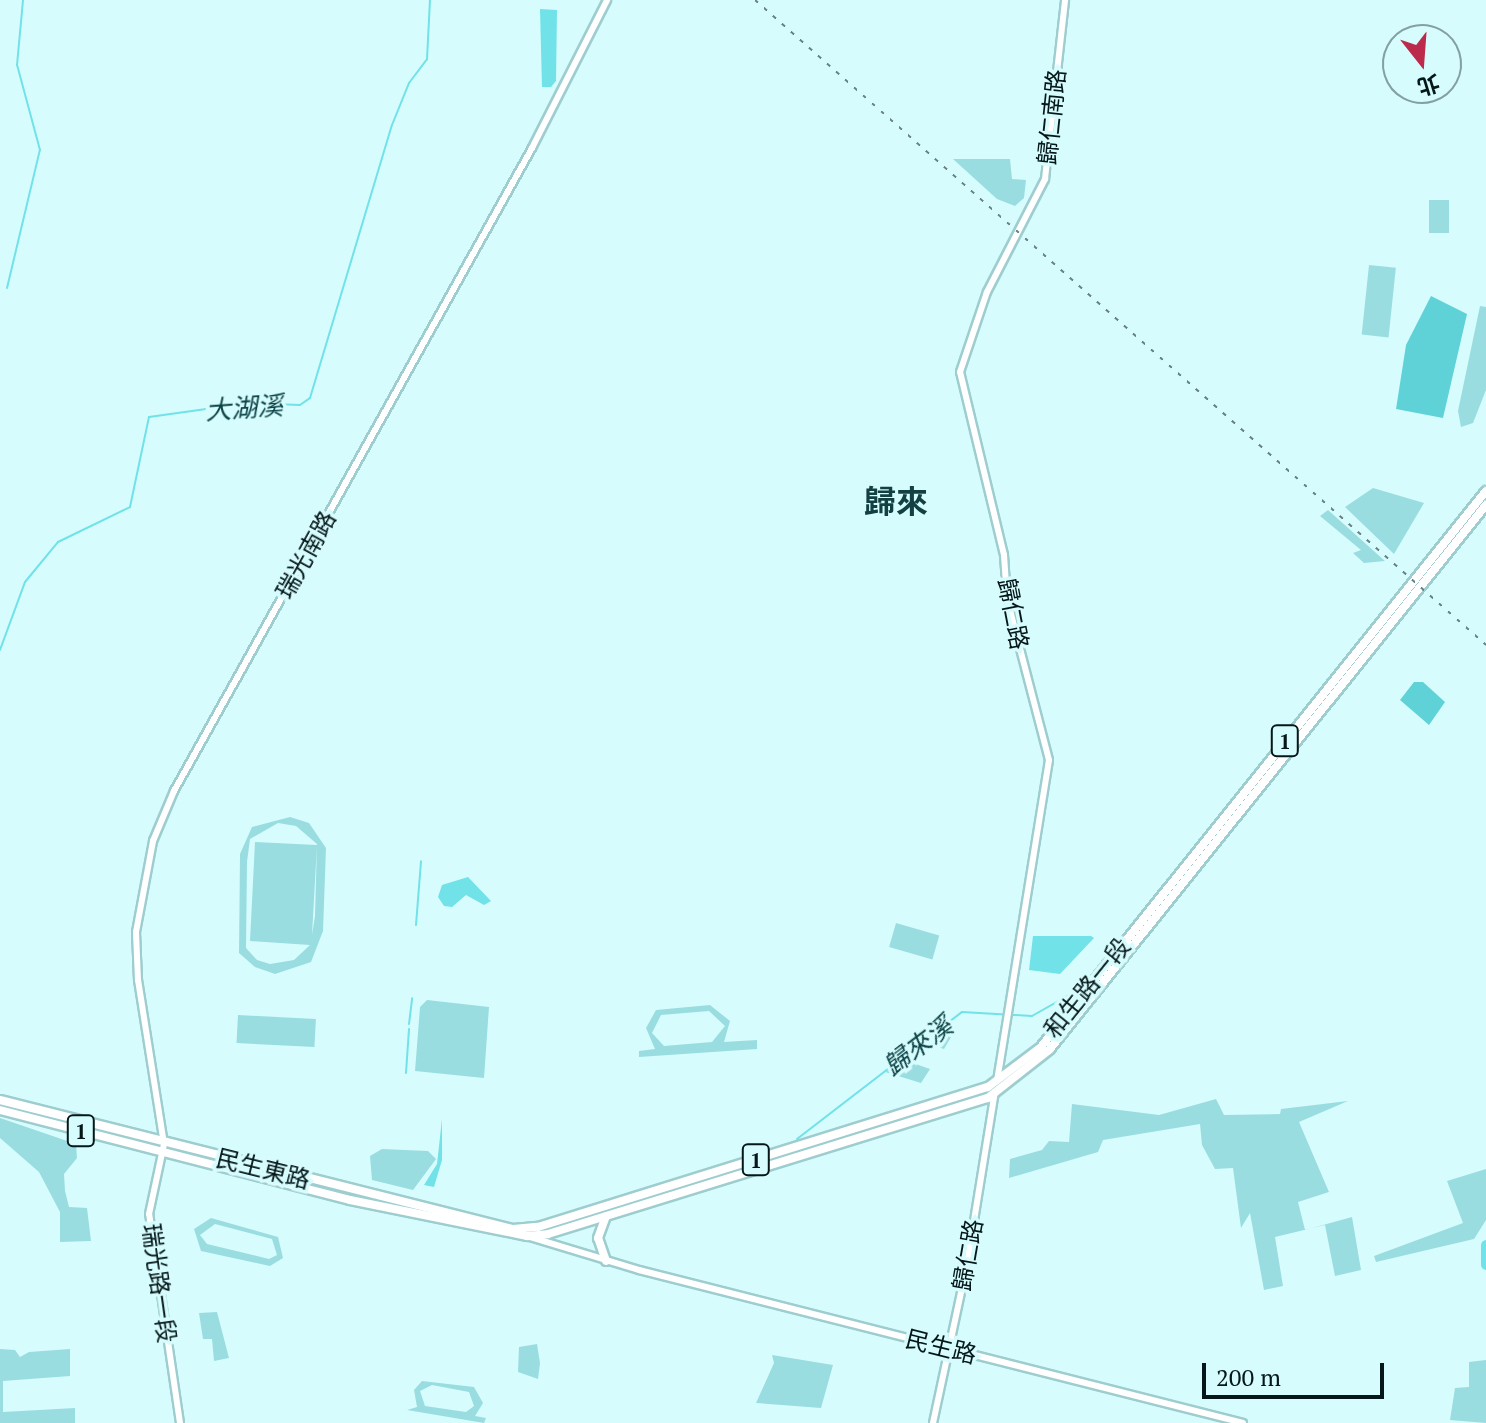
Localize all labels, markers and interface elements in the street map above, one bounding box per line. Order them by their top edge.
north arrow [1382,24,1462,104]
street label: 歸仁南路 [1033,68,1071,166]
text: 北 [1414,68,1443,103]
water label: 大湖溪 [204,390,284,426]
district label: 歸來 [864,482,928,520]
street label: 瑞光南路 [270,506,342,604]
street label: 歸仁路 [992,576,1034,652]
road number: 1 [1269,723,1301,759]
street label: 和生路一段 [1038,932,1136,1044]
water label: 歸來溪 [877,1010,959,1082]
road number: 1 [65,1113,97,1149]
road number: 1 [740,1142,772,1178]
street label: 民生東路 [213,1143,313,1195]
street label: 歸仁路 [948,1217,988,1293]
street label: 瑞光路一段 [136,1222,182,1344]
street label: 民生路 [903,1324,979,1370]
scale bar [1206,1347,1388,1397]
text: 200 m [1216,1361,1281,1393]

